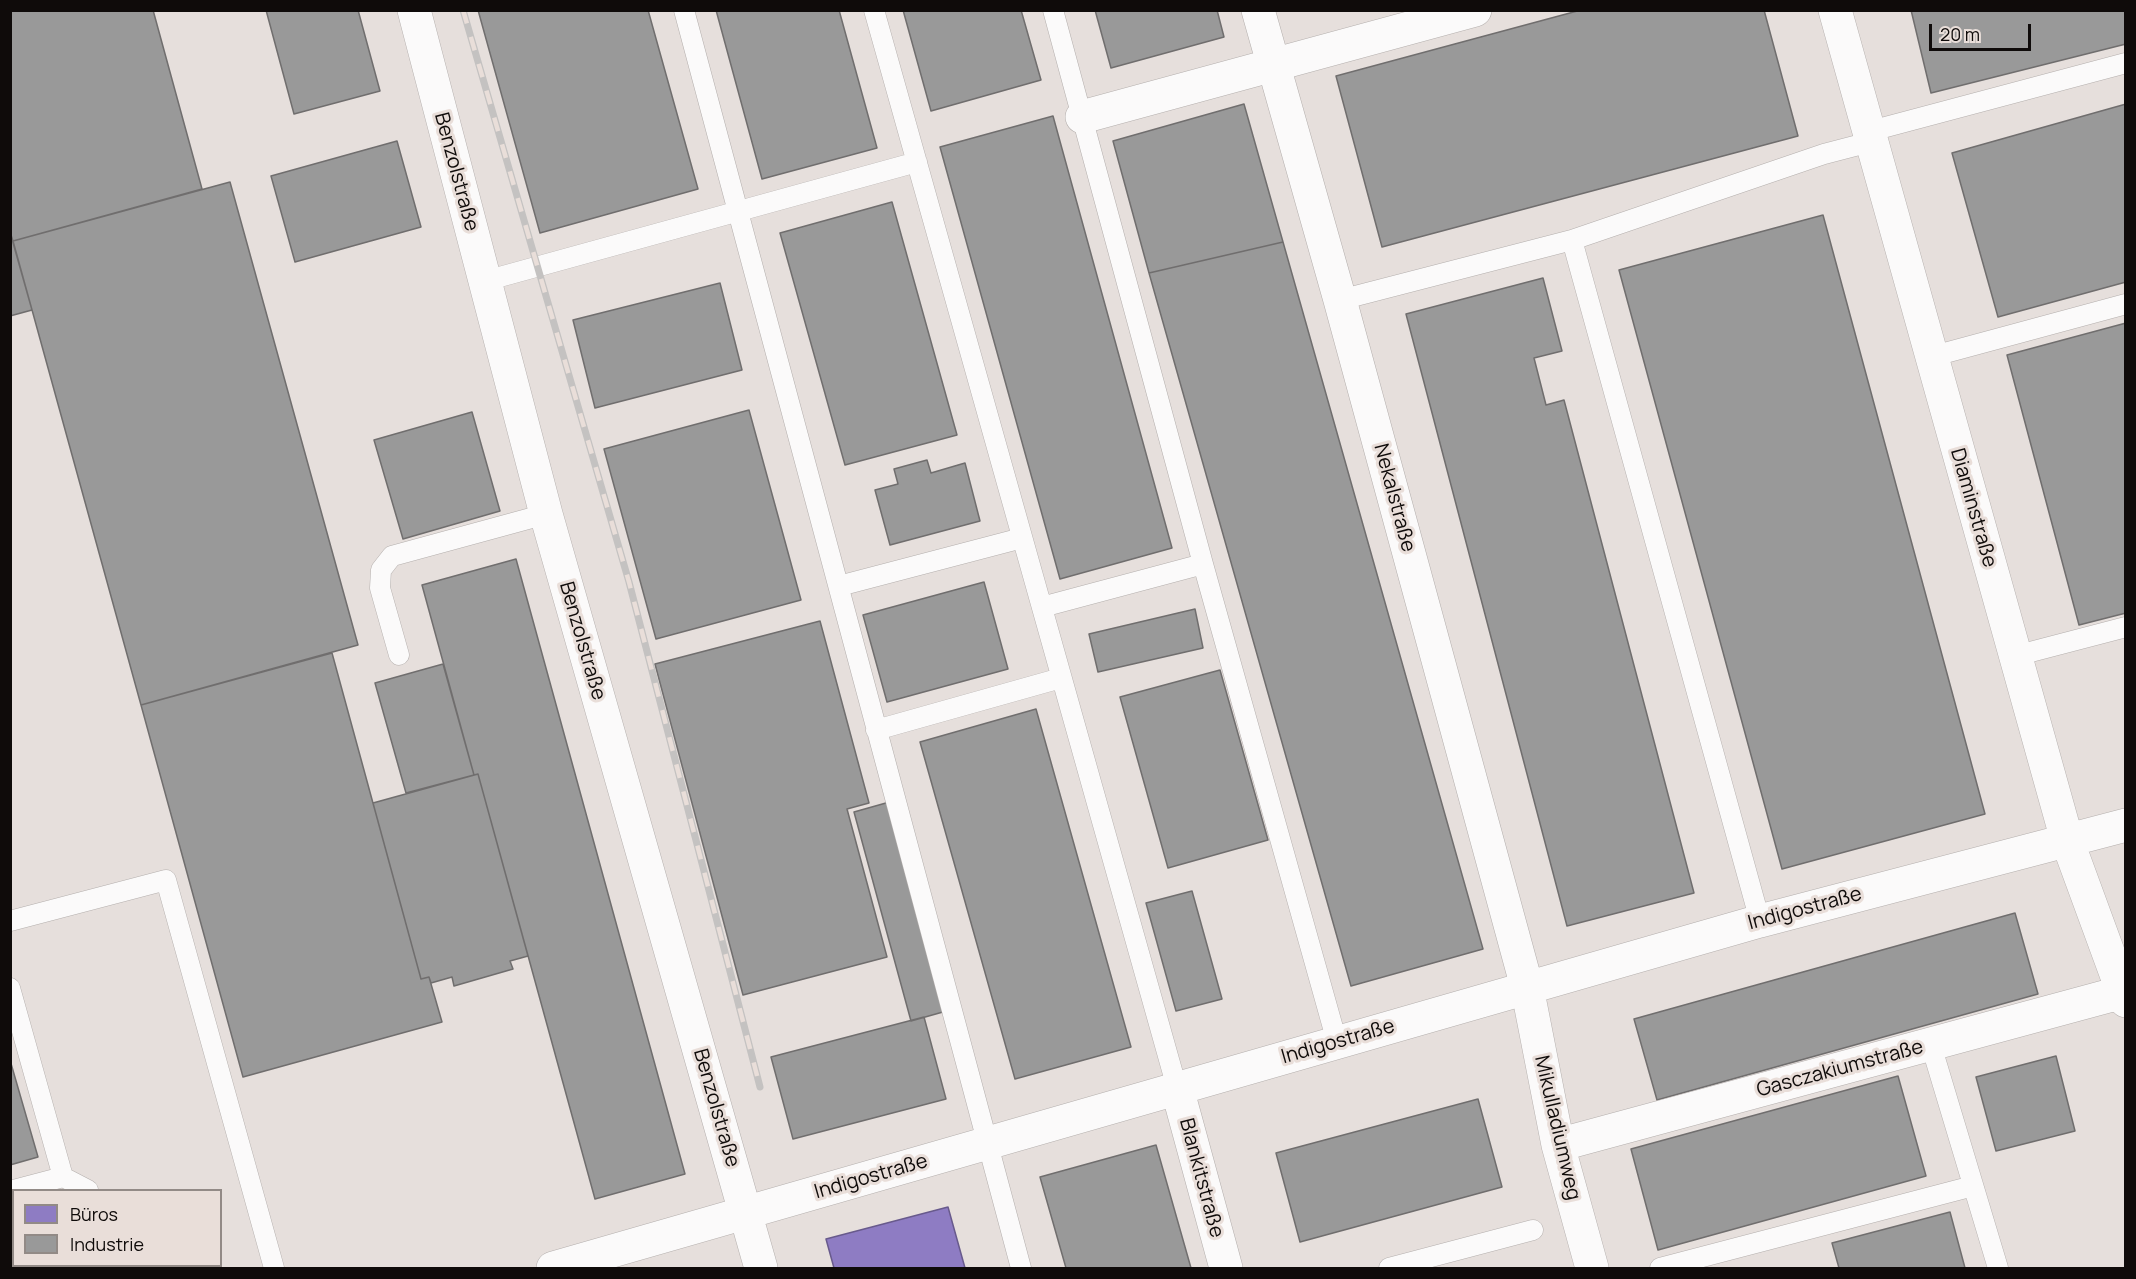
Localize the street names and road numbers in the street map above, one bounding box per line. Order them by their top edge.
street label: Benzolstraße [429,110,483,234]
street label: Nekalstraße [1368,441,1420,555]
street label: Diaminstraße [1945,446,2001,570]
street label: Benzolstraße [554,579,610,703]
street label: Indigostraße [1746,882,1864,936]
street label: Indigostraße [1279,1014,1397,1070]
street label: Gasczakiumstraße [1754,1035,1926,1103]
street label: Benzolstraße [688,1046,744,1170]
street label: Mikulladiumweg [1529,1053,1585,1203]
street label: Blankitstraße [1174,1116,1228,1240]
street label: Indigostraße [812,1149,930,1205]

